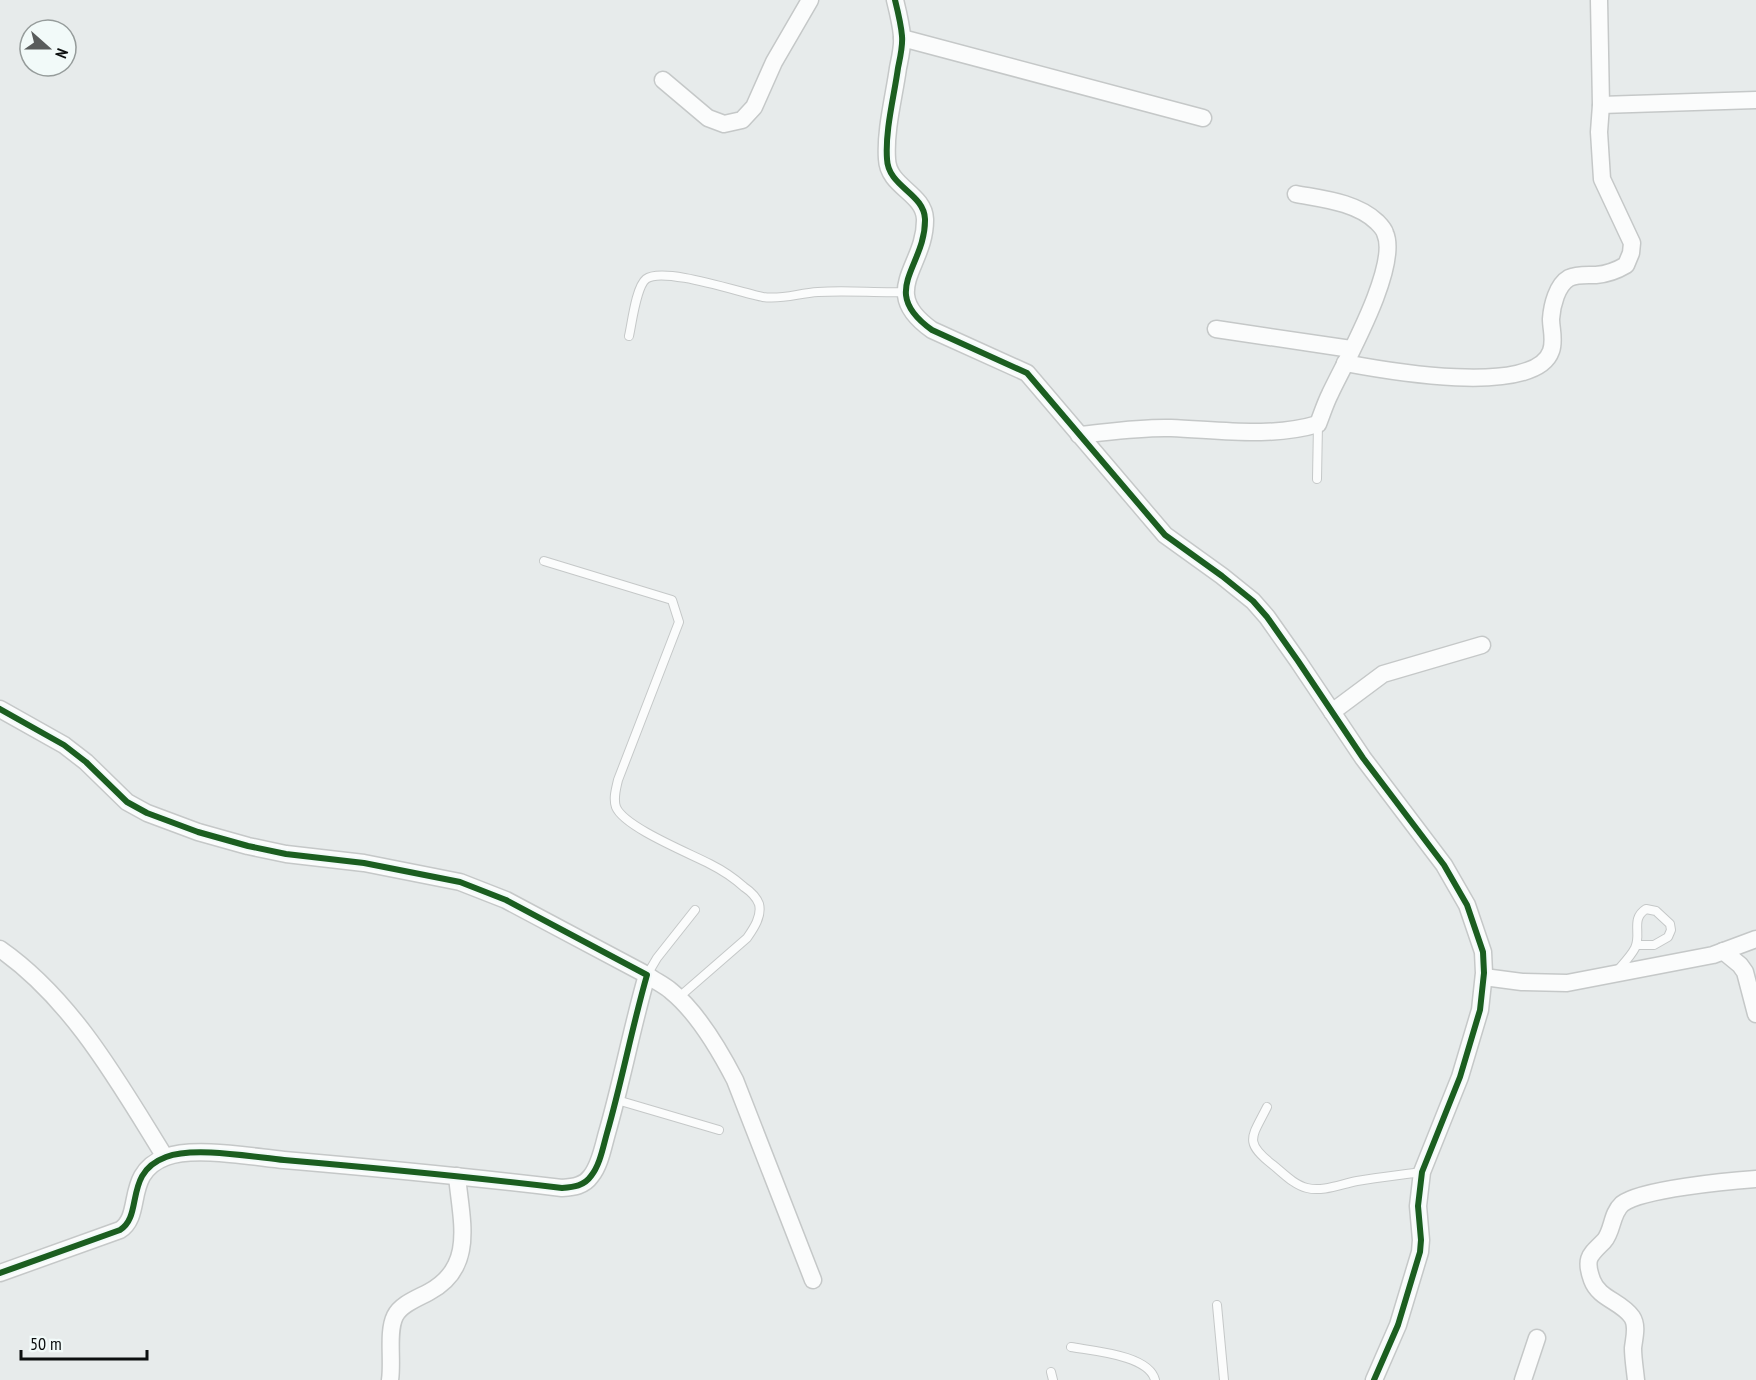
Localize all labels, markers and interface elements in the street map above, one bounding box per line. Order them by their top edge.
north arrow [18,18,78,78]
text: N [51,46,73,61]
scale bar [21,1323,147,1361]
text: 50 m [30,1332,62,1355]

